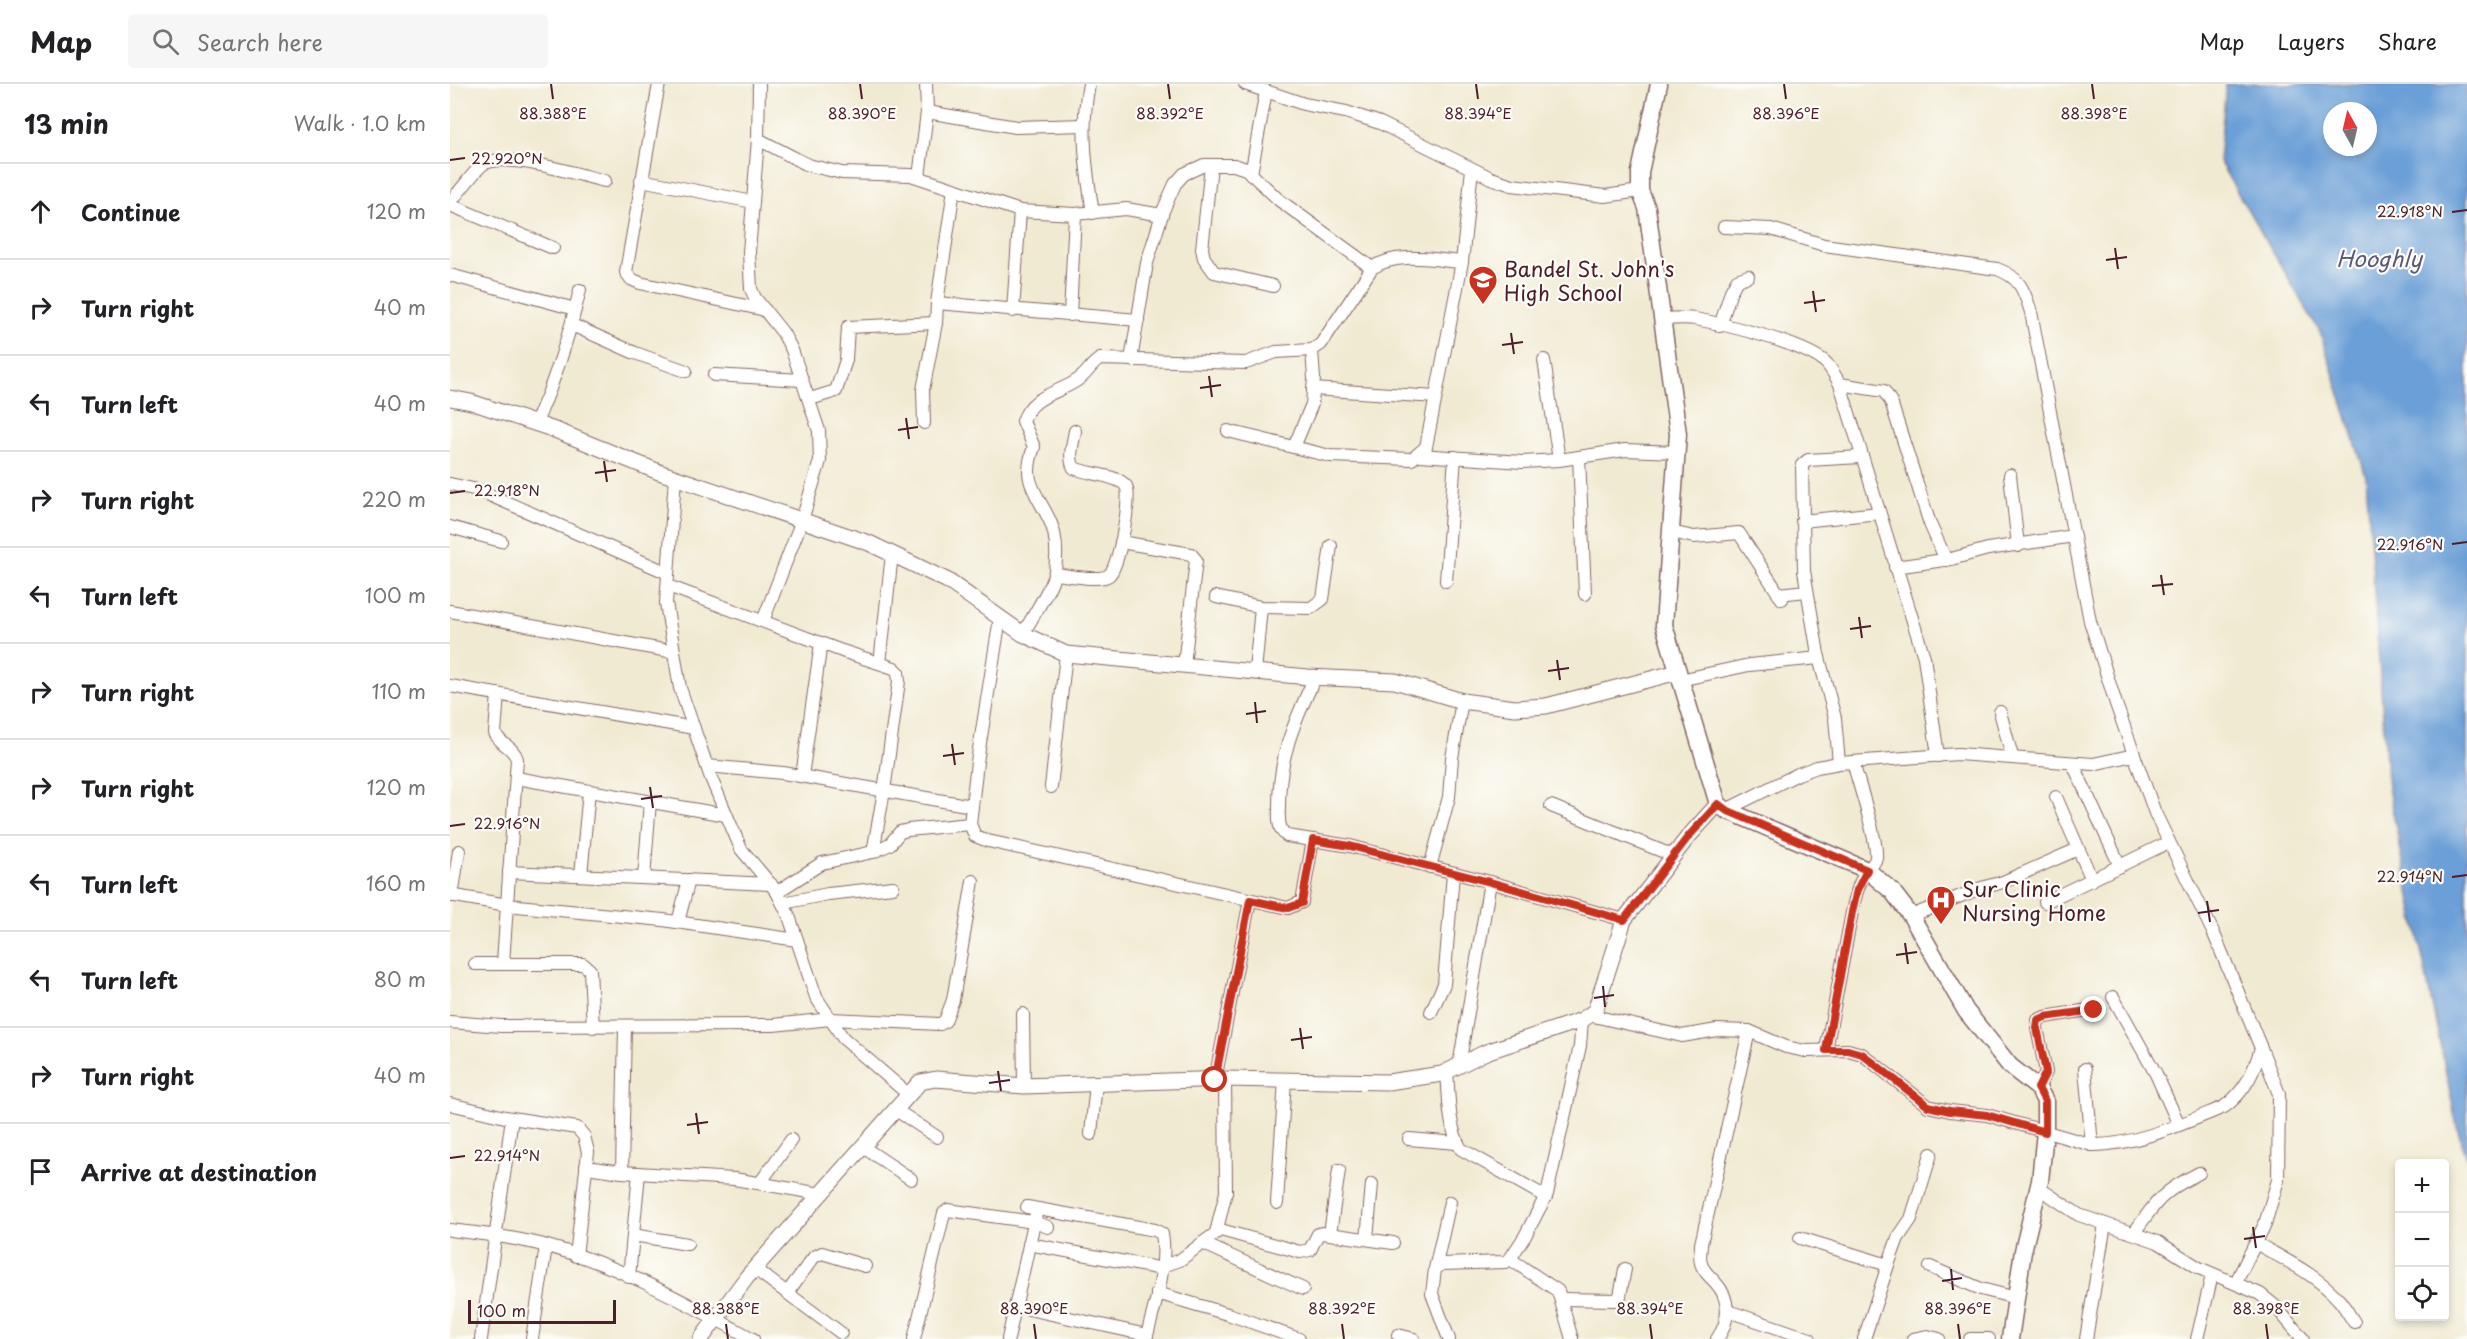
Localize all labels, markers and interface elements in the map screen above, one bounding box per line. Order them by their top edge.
search box [128,14,548,68]
text: Map [30,20,92,63]
icon: search [149,25,182,58]
text: Search here [197,25,323,58]
text: Map [2200,25,2244,57]
text: Layers [2277,25,2345,57]
text: Share [2378,25,2437,57]
text: 88.388°E [519,101,587,124]
text: 88.390°E [828,101,896,124]
text: 88.392°E [1136,101,1204,124]
text: 88.394°E [1444,101,1512,124]
text: 88.396°E [1752,101,1820,124]
text: 88.398°E [2060,101,2128,124]
north arrow [2323,102,2377,156]
text: 13 min [24,104,109,143]
text: Walk · 1.0 km [294,108,426,138]
text: 22.920°N [471,146,543,169]
icon: ahead [24,195,57,228]
text: Continue [81,195,180,228]
text: 120 m [367,196,426,226]
text: 22.918°N [2377,199,2443,222]
water label: Hooghly [2336,241,2423,274]
place label: Bandel St. John's High School [1504,252,1674,308]
school or university icon: Bandel St. John's High School [1467,264,1499,306]
icon: right [24,291,57,324]
text: Turn right [81,291,194,324]
text: 40 m [374,292,426,322]
icon: left [24,387,57,420]
text: Turn left [81,387,178,420]
text: 40 m [374,388,426,418]
text: 22.918°N [474,478,540,501]
icon: right [24,483,57,516]
text: Turn right [81,483,194,516]
text: 220 m [362,484,426,514]
text: 22.916°N [2377,532,2443,555]
icon: left [24,579,57,612]
text: Turn left [81,579,178,612]
text: 100 m [365,580,426,610]
icon: right [24,675,57,708]
text: Turn right [81,675,194,708]
text: 110 m [372,676,426,706]
icon: right [24,771,57,804]
text: Turn right [81,771,194,804]
text: 120 m [367,772,426,802]
text: 22.916°N [474,811,540,834]
text: 22.914°N [2377,864,2443,887]
icon: left [24,867,57,900]
text: Turn left [81,867,178,900]
text: 160 m [366,868,426,898]
place label: Sur Clinic Nursing Home [1962,872,2106,928]
hospital icon: Sur Clinic Nursing Home [1925,884,1957,926]
icon: left [24,963,57,996]
text: Turn left [81,963,178,996]
text: 80 m [374,964,426,994]
route end [2080,996,2106,1022]
icon: right [24,1059,57,1092]
text: Turn right [81,1059,194,1092]
text: 40 m [374,1060,426,1090]
route start [1201,1066,1227,1092]
text: 22.914°N [474,1143,540,1166]
icon: arrive [24,1155,57,1188]
text: Arrive at destination [81,1155,317,1188]
map controls [2395,1159,2449,1321]
button: + [2395,1159,2449,1213]
button: − [2395,1213,2449,1267]
button: locate [2395,1267,2449,1321]
text: 88.388°E [692,1296,760,1319]
text: 88.390°E [1000,1296,1068,1319]
text: 88.392°E [1308,1296,1376,1319]
text: 88.394°E [1616,1296,1684,1319]
text: 88.396°E [1924,1296,1992,1319]
text: 88.398°E [2232,1296,2300,1319]
scale bar [468,1297,616,1324]
text: 100 m [477,1298,526,1322]

